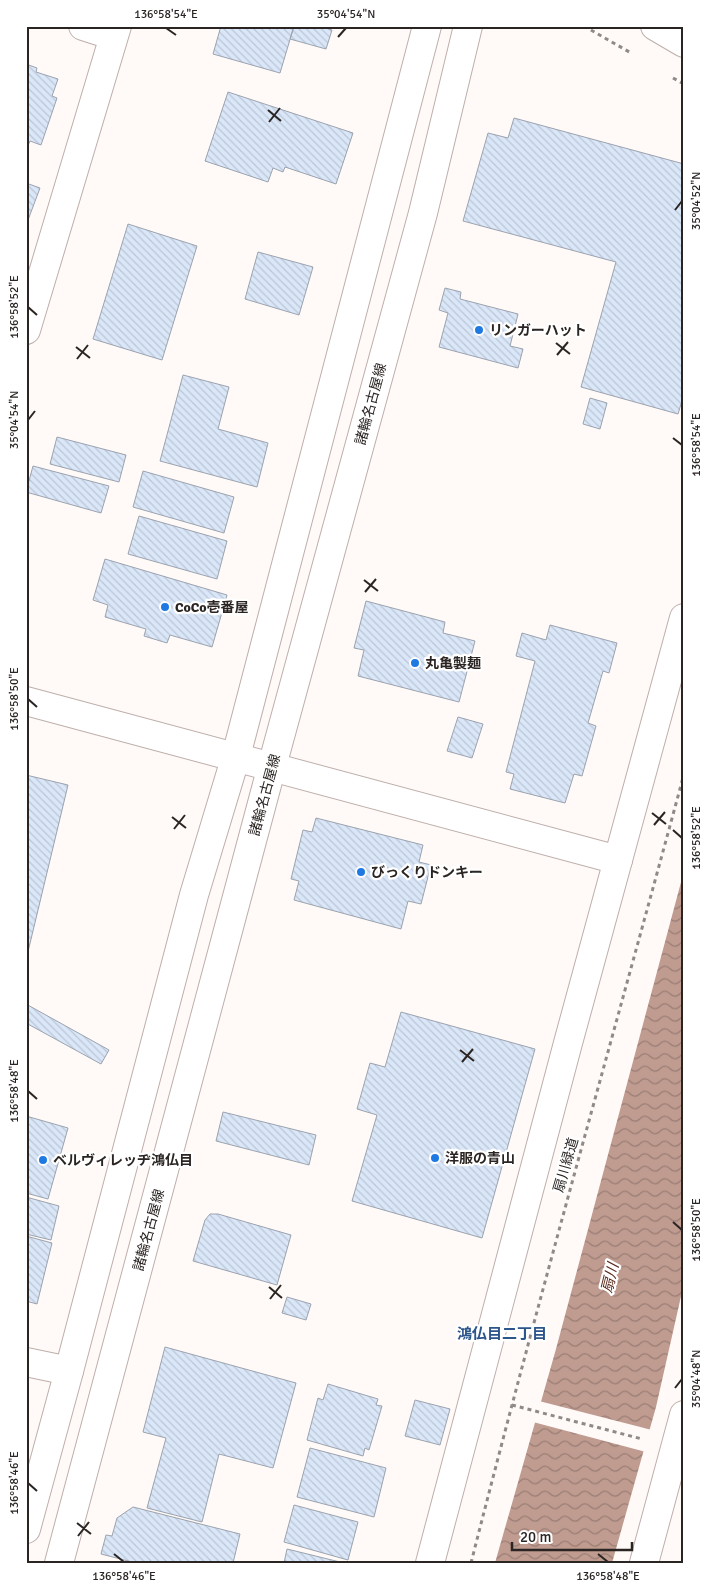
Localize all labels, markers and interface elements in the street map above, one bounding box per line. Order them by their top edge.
text: 136°58'54"E [134,7,198,22]
text: 35°04'54"N [317,7,375,22]
text: 35°04'52"N [689,172,704,230]
text: 136°58'52"E [7,275,22,339]
place label: リンガーハット [489,322,587,339]
marker: リンガーハット [473,324,485,336]
street label: 諸輪名古屋線 [352,361,390,447]
text: 35°04'54"N [7,391,22,449]
text: 136°58'54"E [689,413,704,477]
place label: CoCo壱番屋 [175,599,249,616]
marker: CoCo壱番屋 [159,601,171,613]
place label: 丸亀製麺 [425,655,481,672]
marker: 丸亀製麺 [409,657,421,669]
text: 136°58'50"E [7,667,22,731]
street label: 諸輪名古屋線 [246,752,284,838]
text: 136°58'52"E [689,806,704,870]
place label: びっくりドンキー [371,864,483,881]
marker: びっくりドンキー [355,866,367,878]
text: 136°58'48"E [7,1059,22,1123]
street label: 扇川緑道 [550,1136,582,1194]
place label: 洋服の青山 [445,1150,515,1167]
place label: ベルヴィレッヂ鴻仏目 [53,1152,193,1169]
marker: 洋服の青山 [429,1152,441,1164]
marker: ベルヴィレッヂ鴻仏目 [37,1154,49,1166]
street label: 諸輪名古屋線 [130,1187,168,1273]
text: 136°58'50"E [689,1198,704,1262]
water label: 扇川 [598,1259,623,1295]
district label: 鴻仏目二丁目 [457,1325,547,1343]
text: 35°04'48"N [689,1350,704,1408]
text: 136°58'46"E [7,1451,22,1515]
scale bar [512,1519,632,1551]
text: 20 m [520,1528,551,1546]
text: 136°58'46"E [92,1569,156,1584]
text: 136°58'48"E [576,1569,640,1584]

